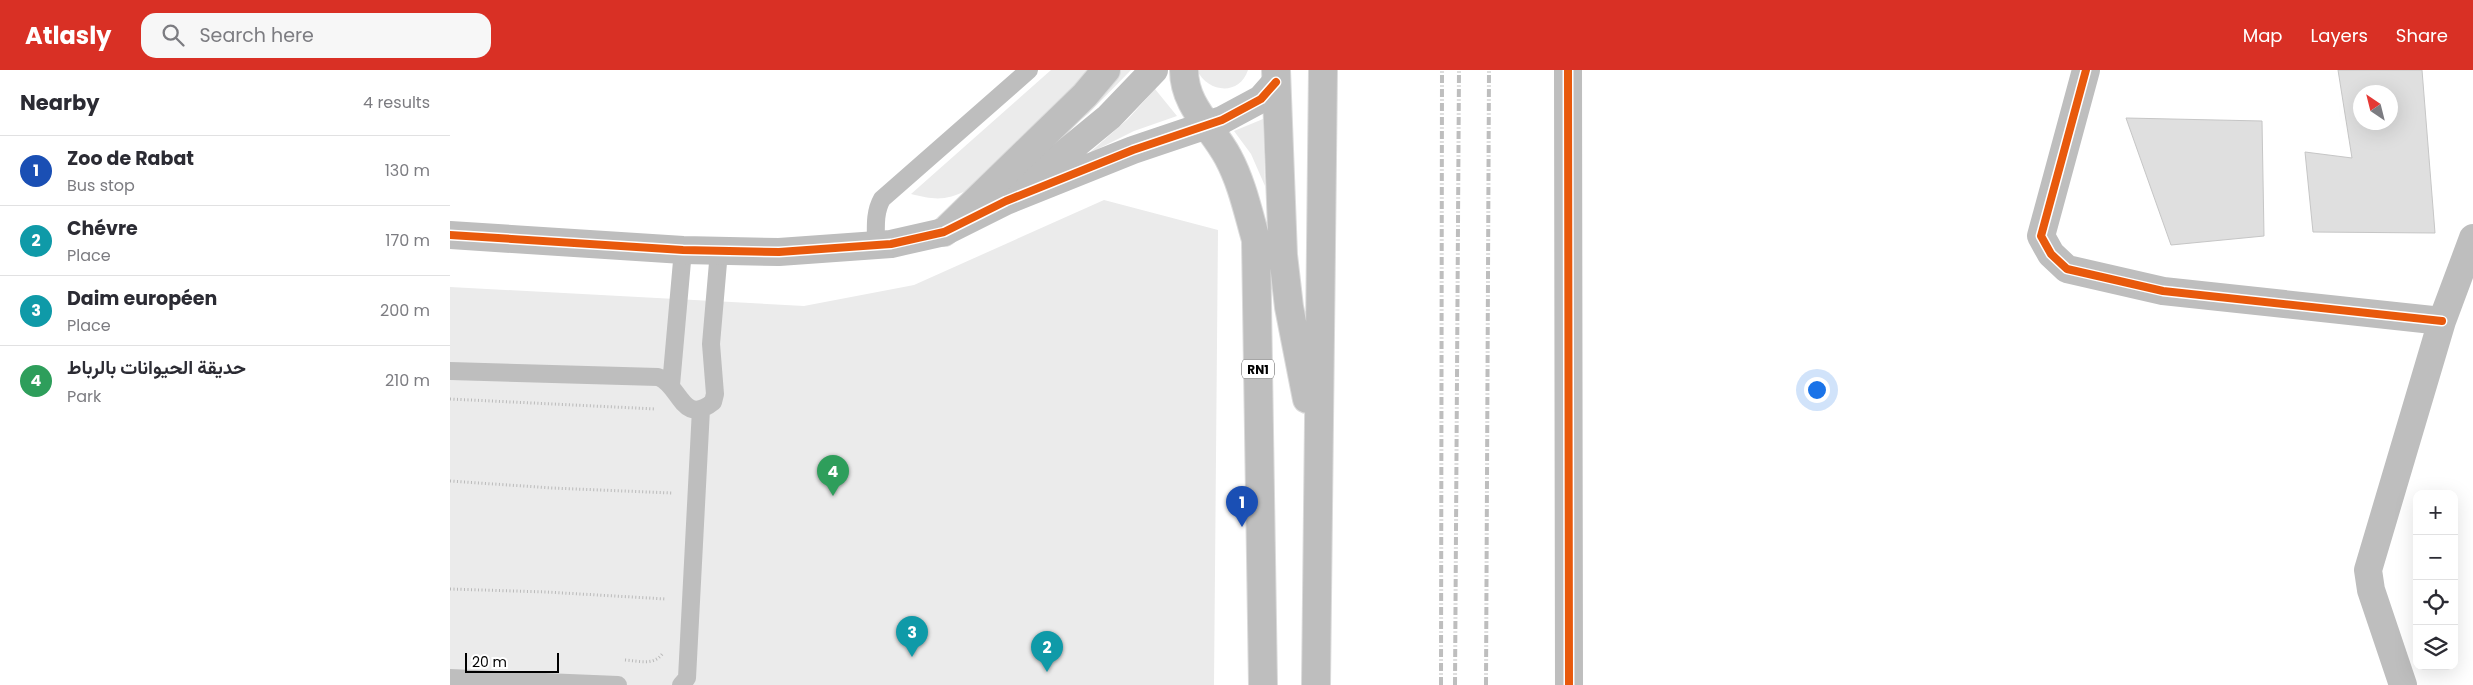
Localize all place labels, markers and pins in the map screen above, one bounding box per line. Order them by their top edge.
pin: 4 [817,455,849,496]
pin: 1 [1226,486,1258,527]
pin: 3 [896,616,928,657]
pin: 2 [1031,631,1063,672]

